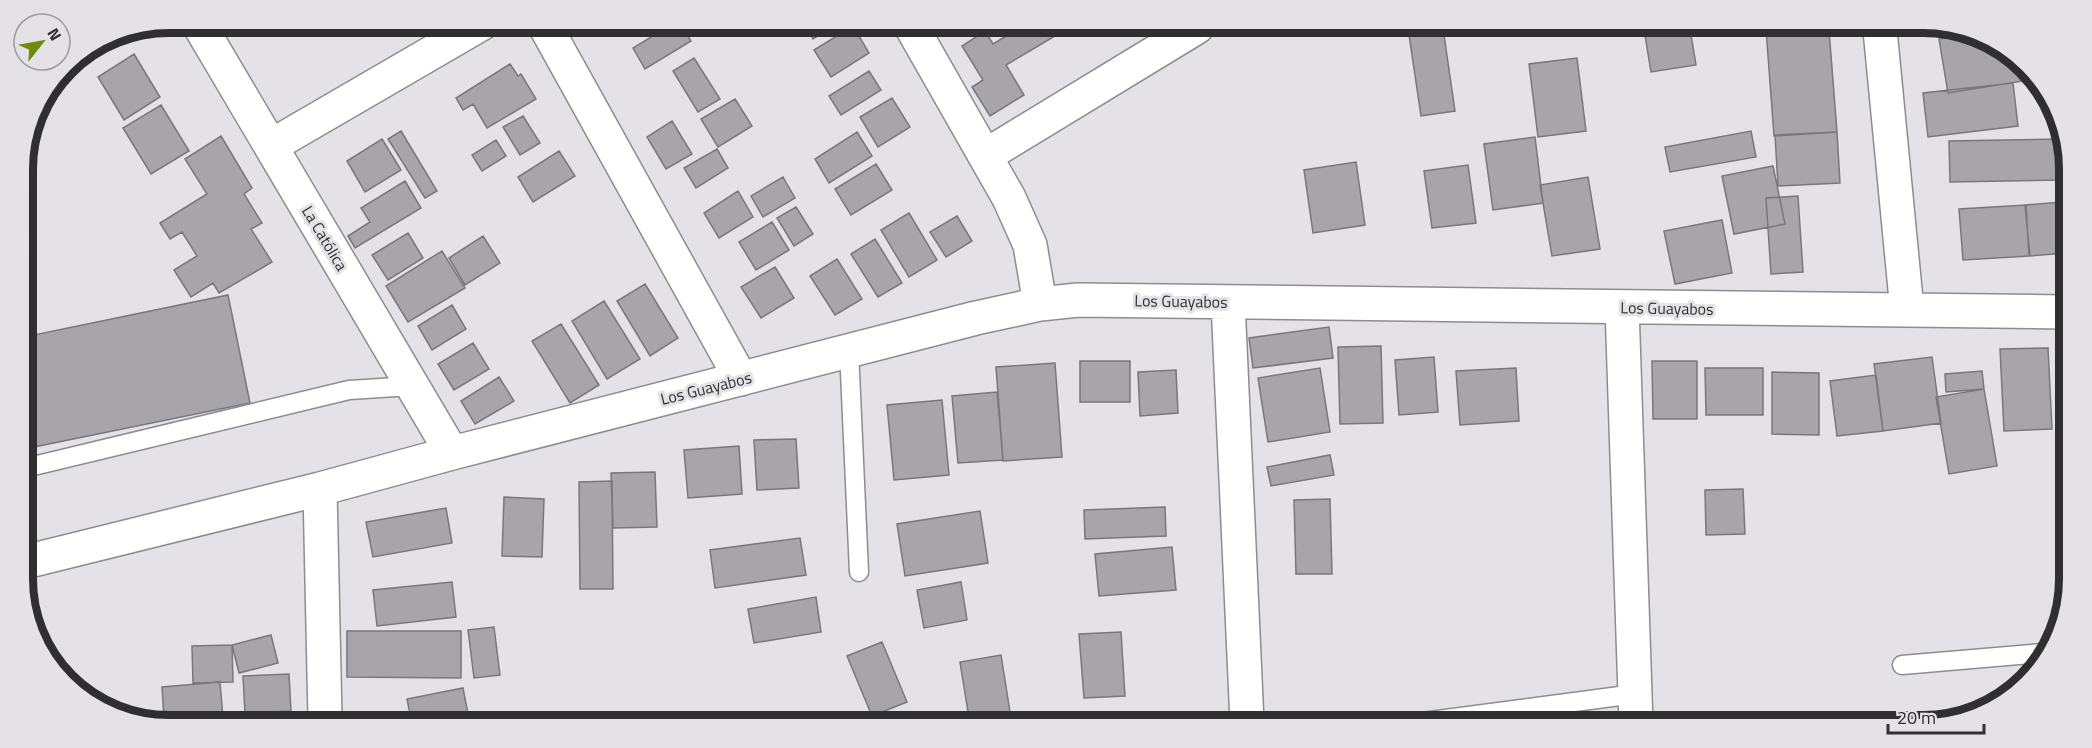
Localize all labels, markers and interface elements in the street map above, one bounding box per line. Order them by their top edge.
north arrow [12,12,72,72]
text: N [42,23,68,45]
street label: La Católica [296,201,354,275]
street label: Los Guayabos [1134,288,1228,314]
street label: Los Guayabos [1620,295,1714,321]
street label: Los Guayabos [658,365,754,411]
scale bar [1888,697,1984,735]
text: 20 m [1897,704,1936,731]

